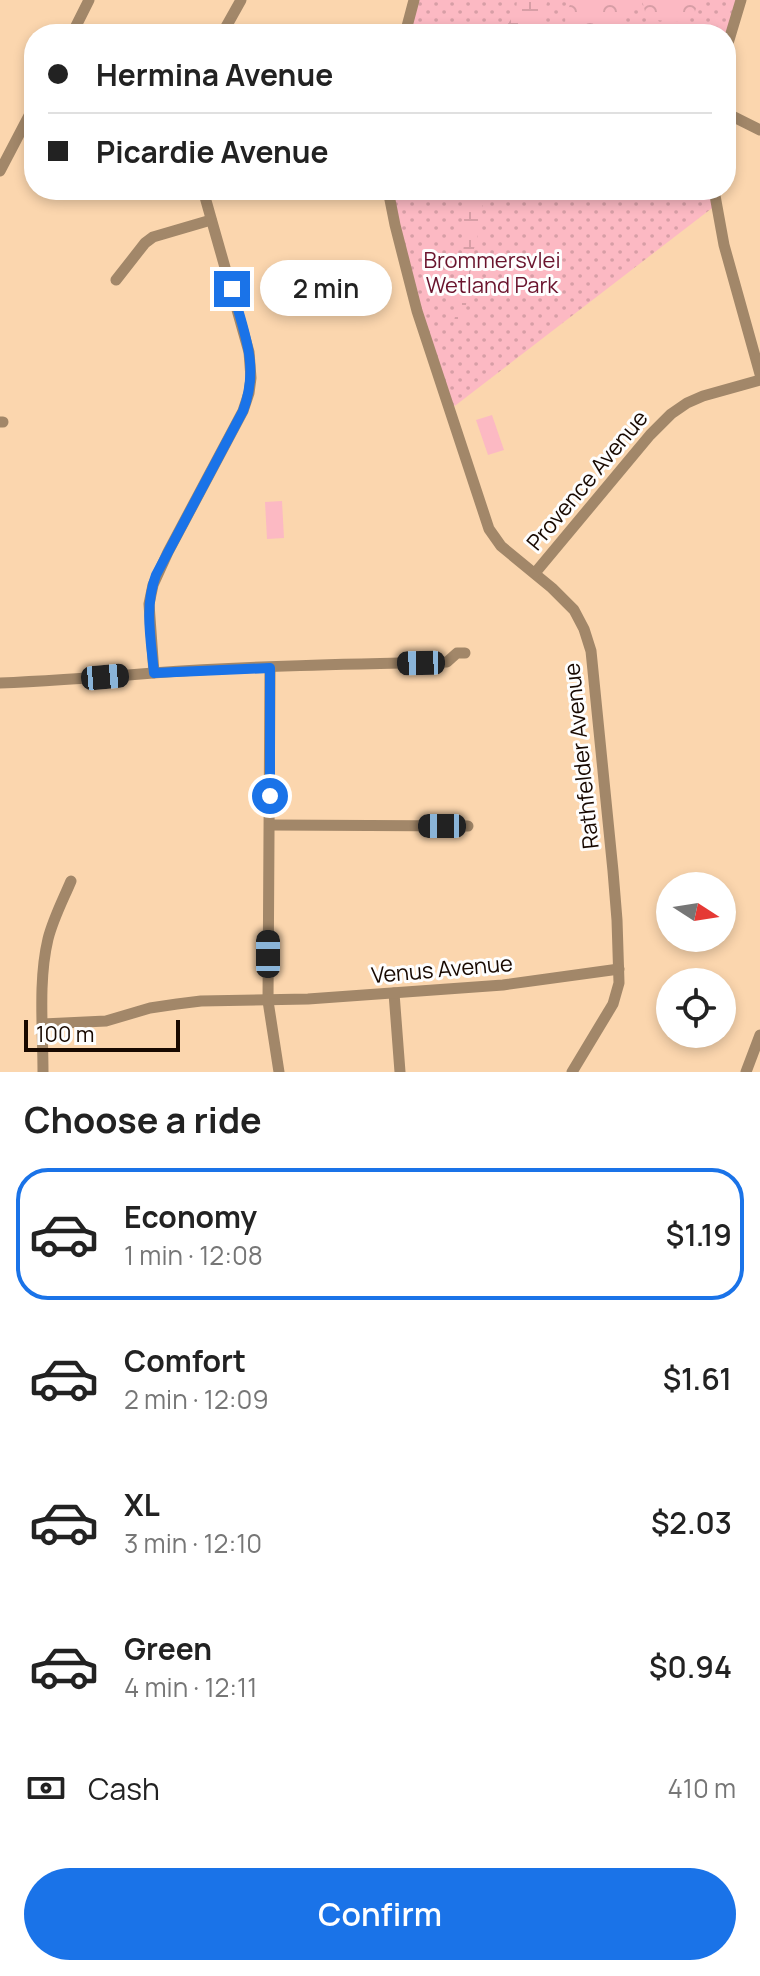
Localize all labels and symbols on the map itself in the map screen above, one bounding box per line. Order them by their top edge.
park label: Brommersvlei Wetland Park [423,245,561,300]
callout: 2 min [260,261,392,317]
route end [214,271,250,307]
street label: Provence Avenue [520,404,655,556]
car [397,651,445,675]
street label: Rathfelder Avenue [556,661,606,850]
car [80,663,130,691]
route start [252,778,288,814]
car [418,814,466,838]
north arrow [656,872,736,952]
car [256,930,280,978]
street label: Venus Avenue [370,948,514,990]
scale bar [24,1016,180,1052]

